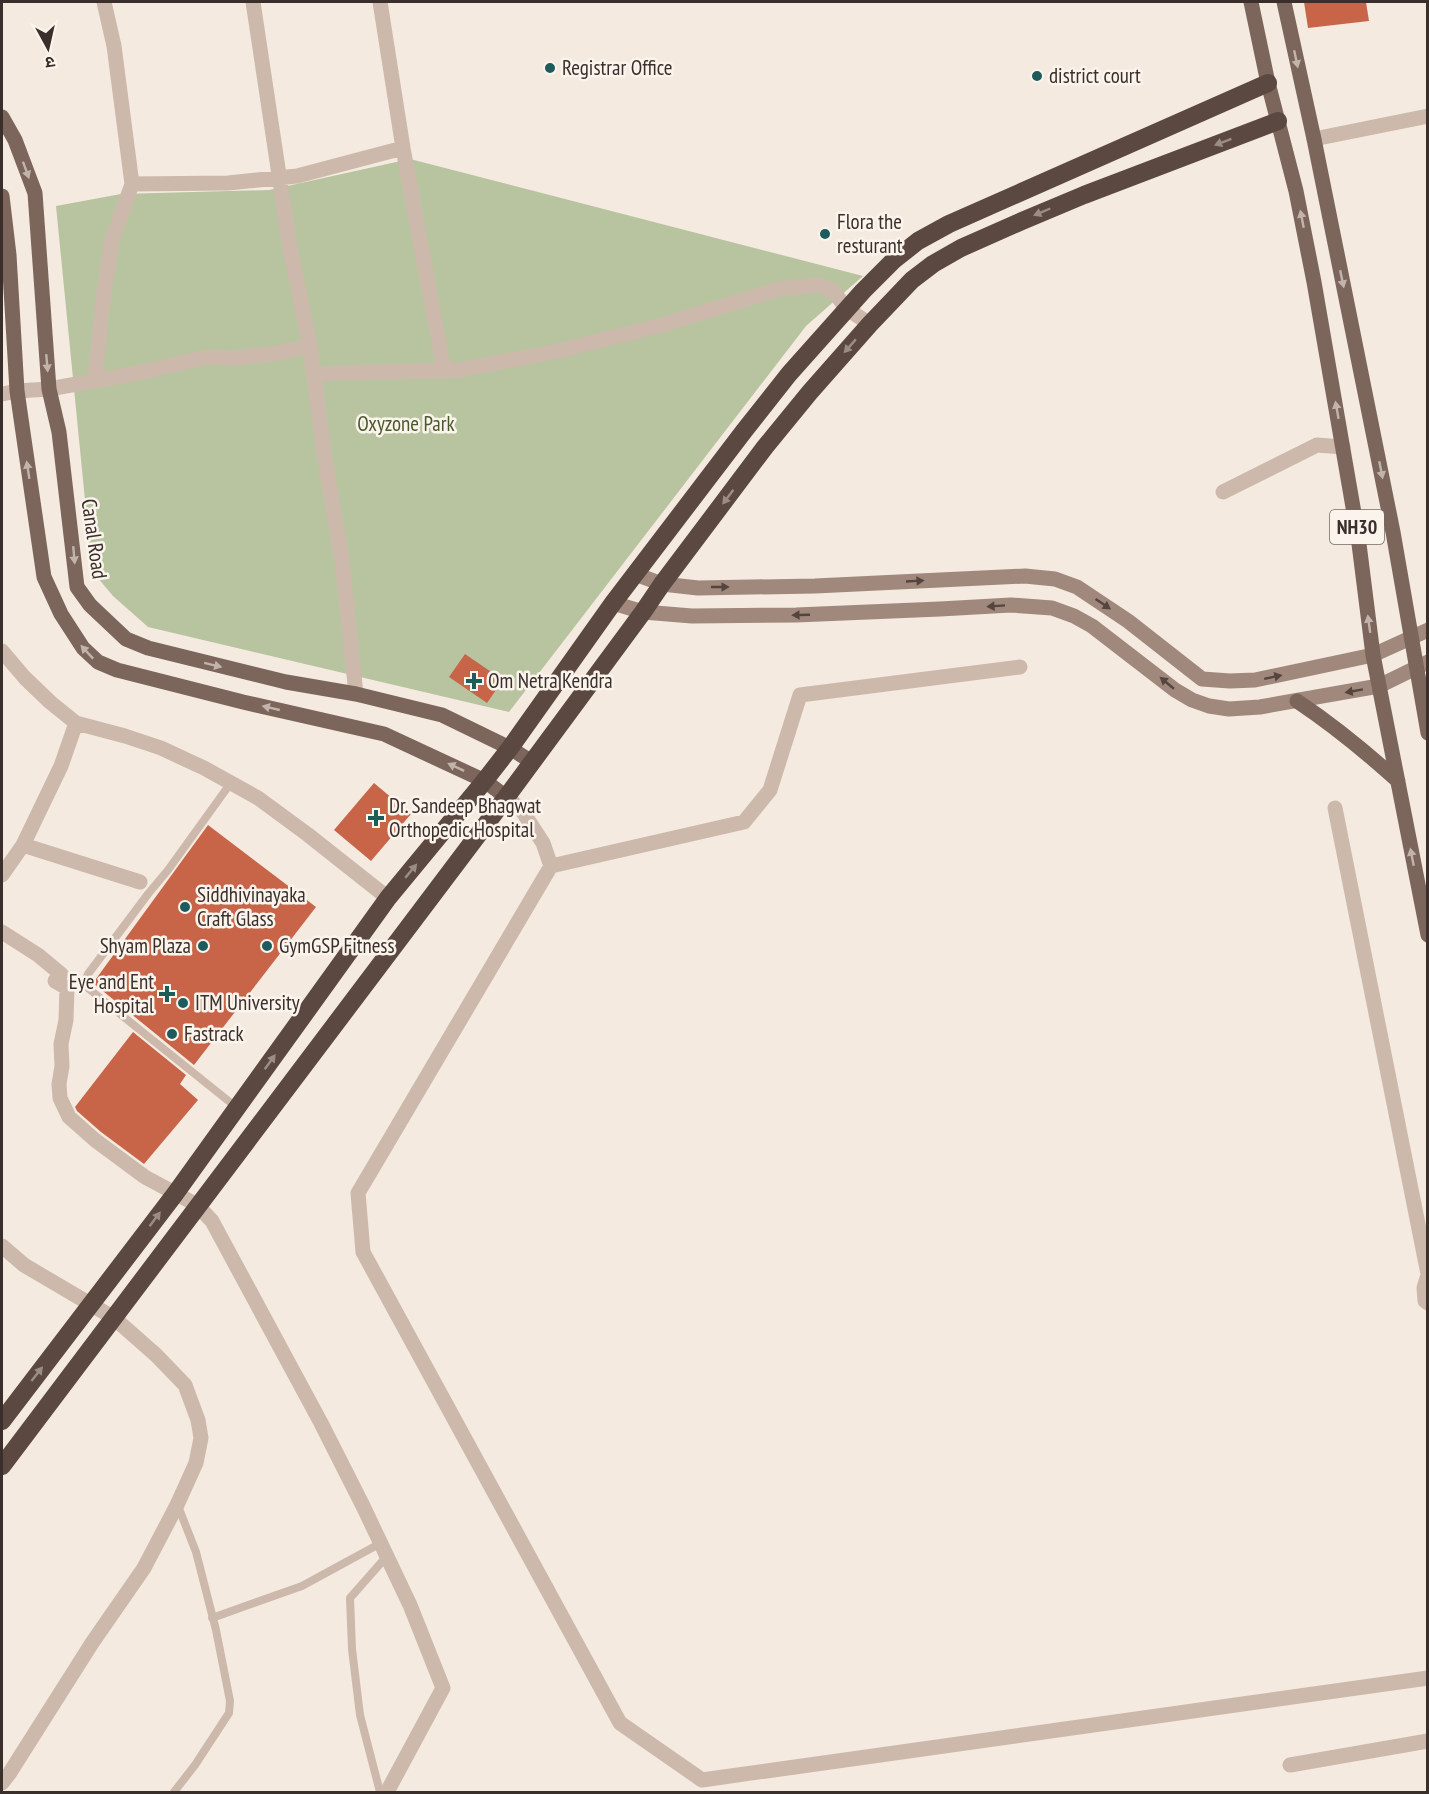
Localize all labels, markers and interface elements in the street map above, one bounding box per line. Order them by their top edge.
north arrow [18,18,78,78]
one-way arrow [1292,49,1302,68]
text: उ [43,52,56,73]
place label: Registrar Office [562,54,673,81]
marker: Registrar Office [543,61,557,75]
place label: district court [1049,62,1141,89]
marker: district court [1030,69,1044,83]
one-way arrow [1214,137,1232,147]
one-way arrow [21,161,31,179]
one-way arrow [1032,207,1050,217]
place label: Flora the resturant [837,208,903,259]
one-way arrow [1297,209,1306,228]
marker: Flora the resturant [818,227,832,241]
one-way arrow [1338,269,1347,288]
one-way arrow [844,338,857,353]
one-way arrow [42,353,52,372]
one-way arrow [1332,401,1341,420]
park label: Oxyzone Park [357,410,455,437]
one-way arrow [24,460,33,479]
one-way arrow [1377,461,1386,480]
one-way arrow [722,490,734,505]
street label: Canal Road [76,497,113,581]
road number: NH30 [1330,510,1384,544]
one-way arrow [69,546,79,565]
one-way arrow [906,576,925,585]
one-way arrow [711,582,730,592]
one-way arrow [1095,598,1111,610]
one-way arrow [986,601,1005,610]
one-way arrow [791,610,810,619]
one-way arrow [1364,614,1373,633]
one-way arrow [80,644,94,659]
one-way arrow [204,660,223,670]
place label: Om Netra Kendra [488,667,613,694]
one-way arrow [1264,671,1282,681]
marker: Om Netra Kendra [465,672,483,690]
one-way arrow [1159,677,1175,690]
one-way arrow [1344,686,1363,695]
one-way arrow [262,703,281,713]
one-way arrow [448,763,465,772]
place label: Dr. Sandeep Bhagwat Orthopedic Hospital [389,792,541,843]
marker: Dr. Sandeep Bhagwat Orthopedic Hospital [367,809,385,827]
one-way arrow [1407,847,1416,866]
one-way arrow [404,863,417,879]
place label: Siddhivinayaka Craft Glass [197,881,306,932]
marker: Siddhivinayaka Craft Glass [178,900,192,914]
place label: Shyam Plaza [100,932,191,959]
place label: GymGSP Fitness [279,932,395,959]
marker: Shyam Plaza [196,939,210,953]
marker: GymGSP Fitness [260,939,274,953]
place label: Eye and Ent Hospital [69,968,154,1019]
marker: Eye and Ent Hospital [158,985,176,1003]
place label: ITM University [195,989,300,1016]
marker: ITM University [176,996,190,1010]
place label: Fastrack [184,1020,244,1047]
marker: Fastrack [165,1027,179,1041]
one-way arrow [264,1054,276,1070]
one-way arrow [149,1212,161,1227]
one-way arrow [31,1367,43,1382]

